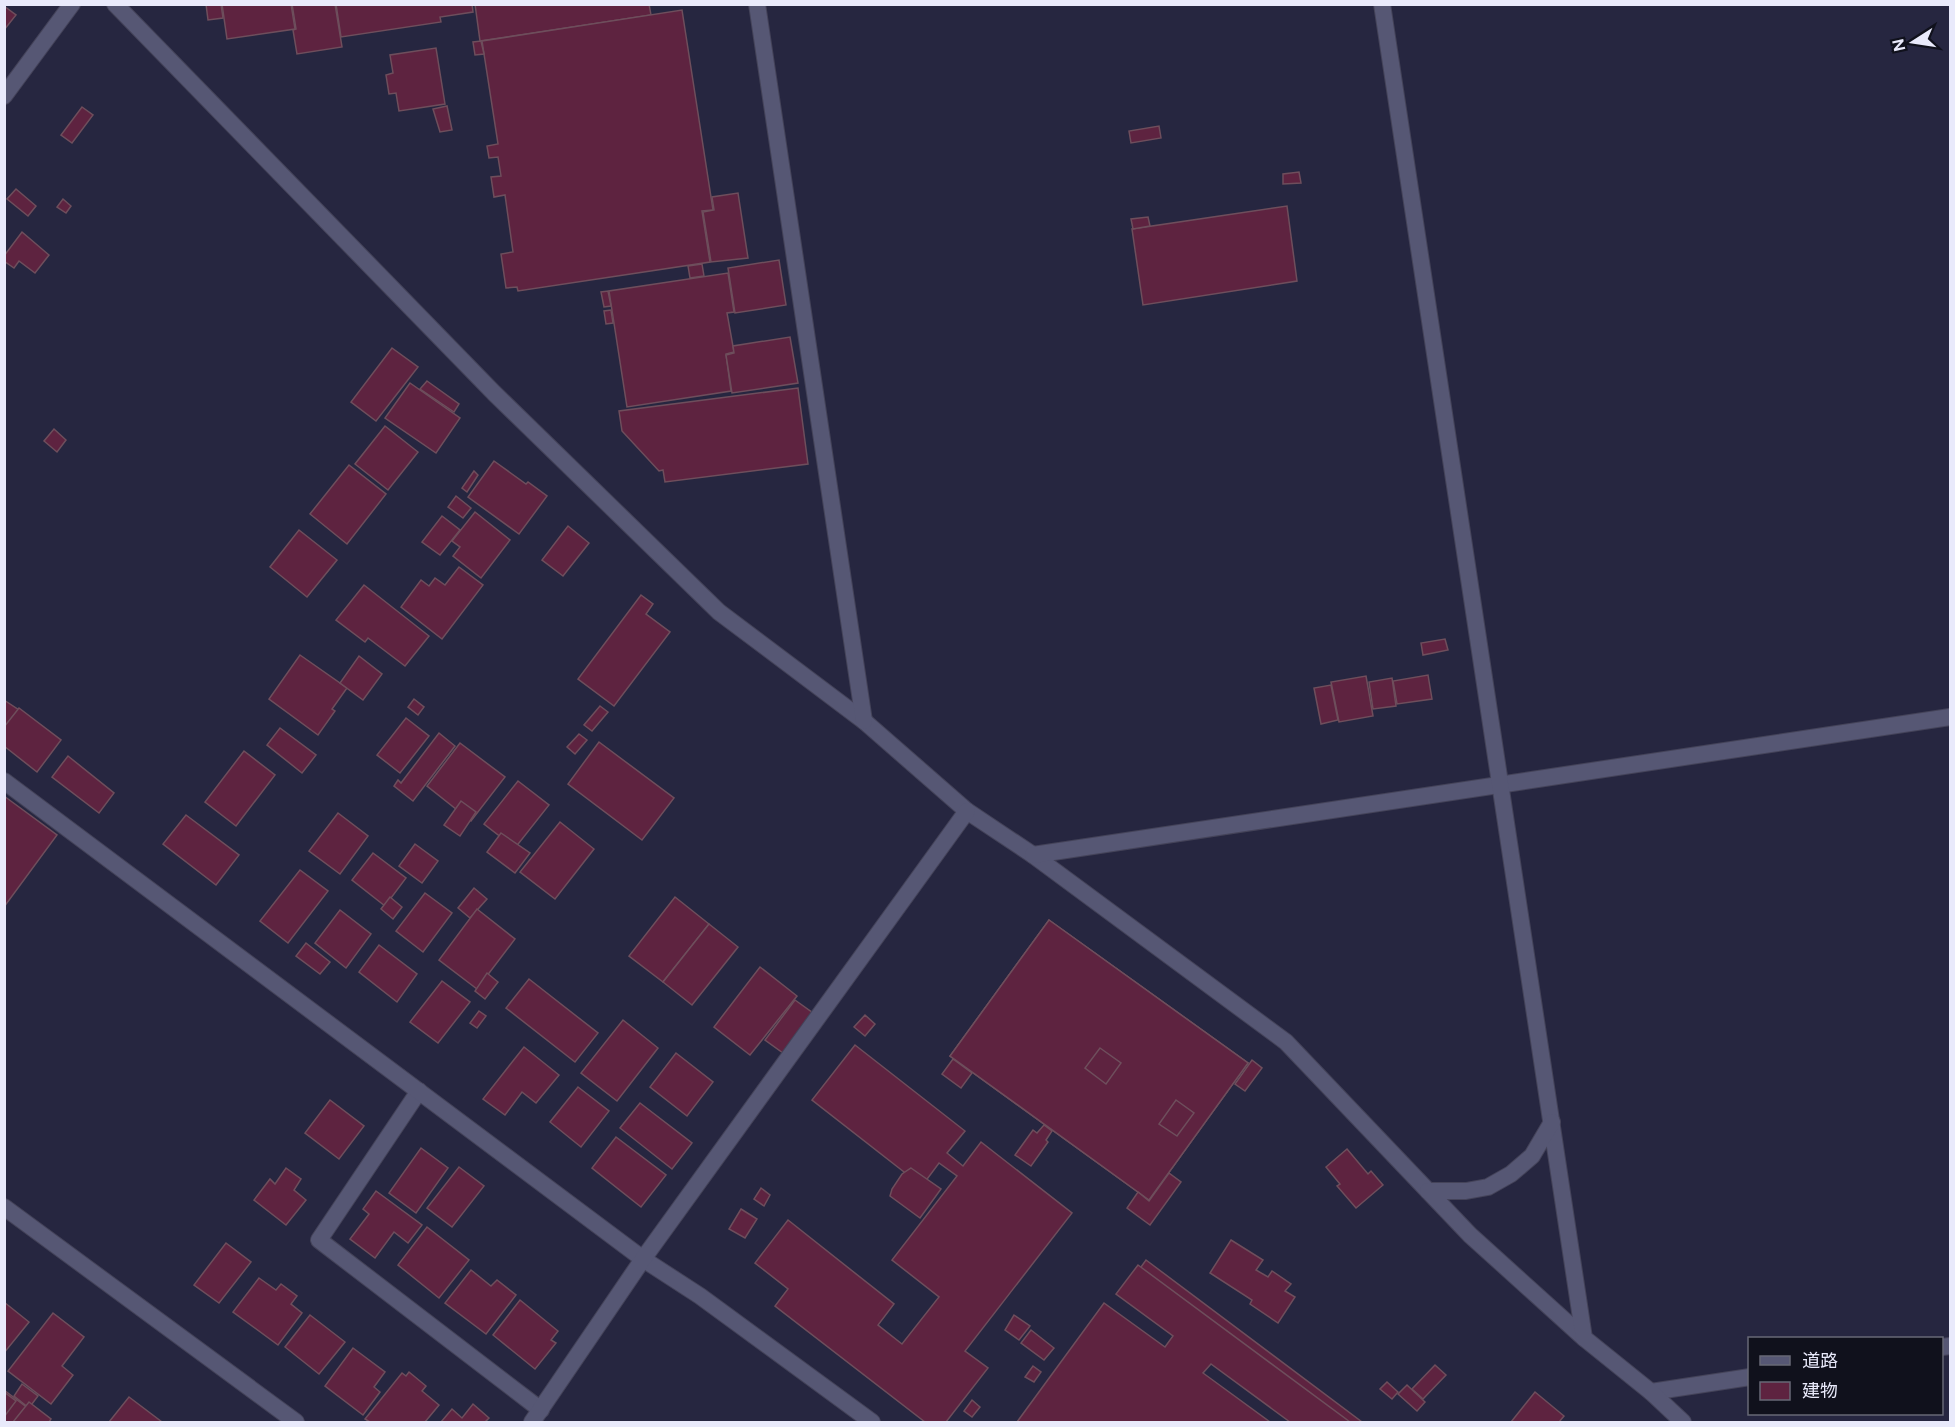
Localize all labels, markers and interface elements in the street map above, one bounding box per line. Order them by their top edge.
north arrow [1883,12,1943,72]
text: N [1888,37,1909,53]
legend [1748,1337,1943,1415]
text: 道路 [1802,1350,1838,1372]
text: 建物 [1802,1380,1838,1402]

